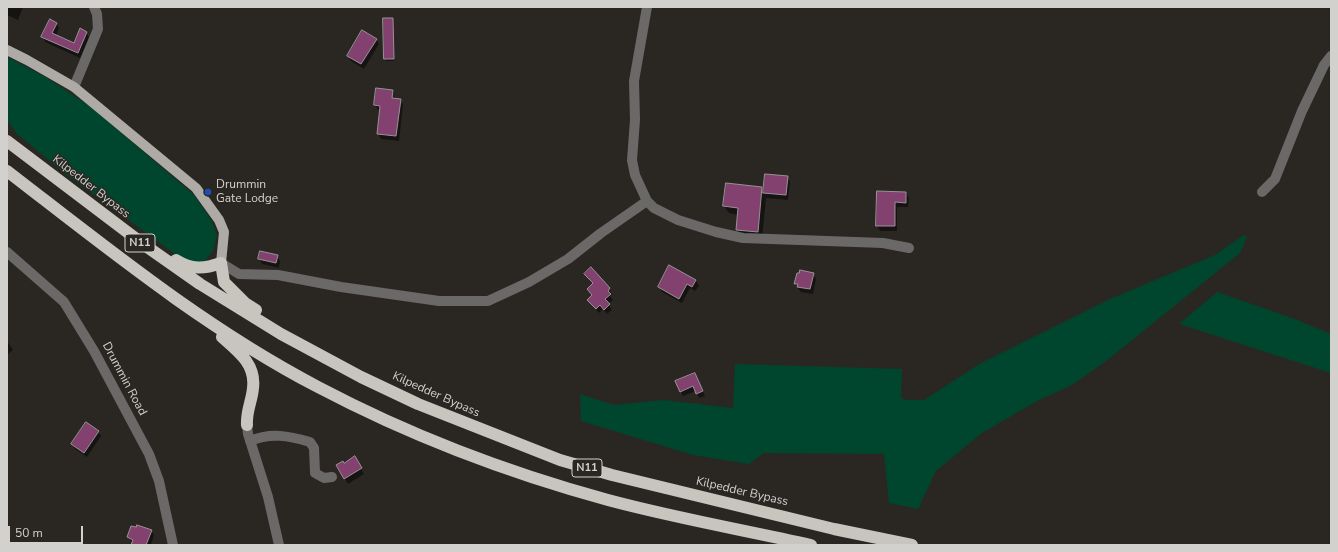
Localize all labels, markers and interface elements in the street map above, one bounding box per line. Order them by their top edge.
street label: Kilpedder Bypass [49,152,133,222]
place label: Drummin Gate Lodge [216,178,278,206]
marker: Drummin Gate Lodge [203,187,213,197]
road number: N11 [125,234,155,252]
street label: Drummin Road [99,340,149,418]
street label: Kilpedder Bypass [390,369,482,421]
road number: N11 [572,459,602,477]
street label: Kilpedder Bypass [695,474,789,510]
scale bar [10,518,85,544]
text: 50 m [15,525,43,541]

